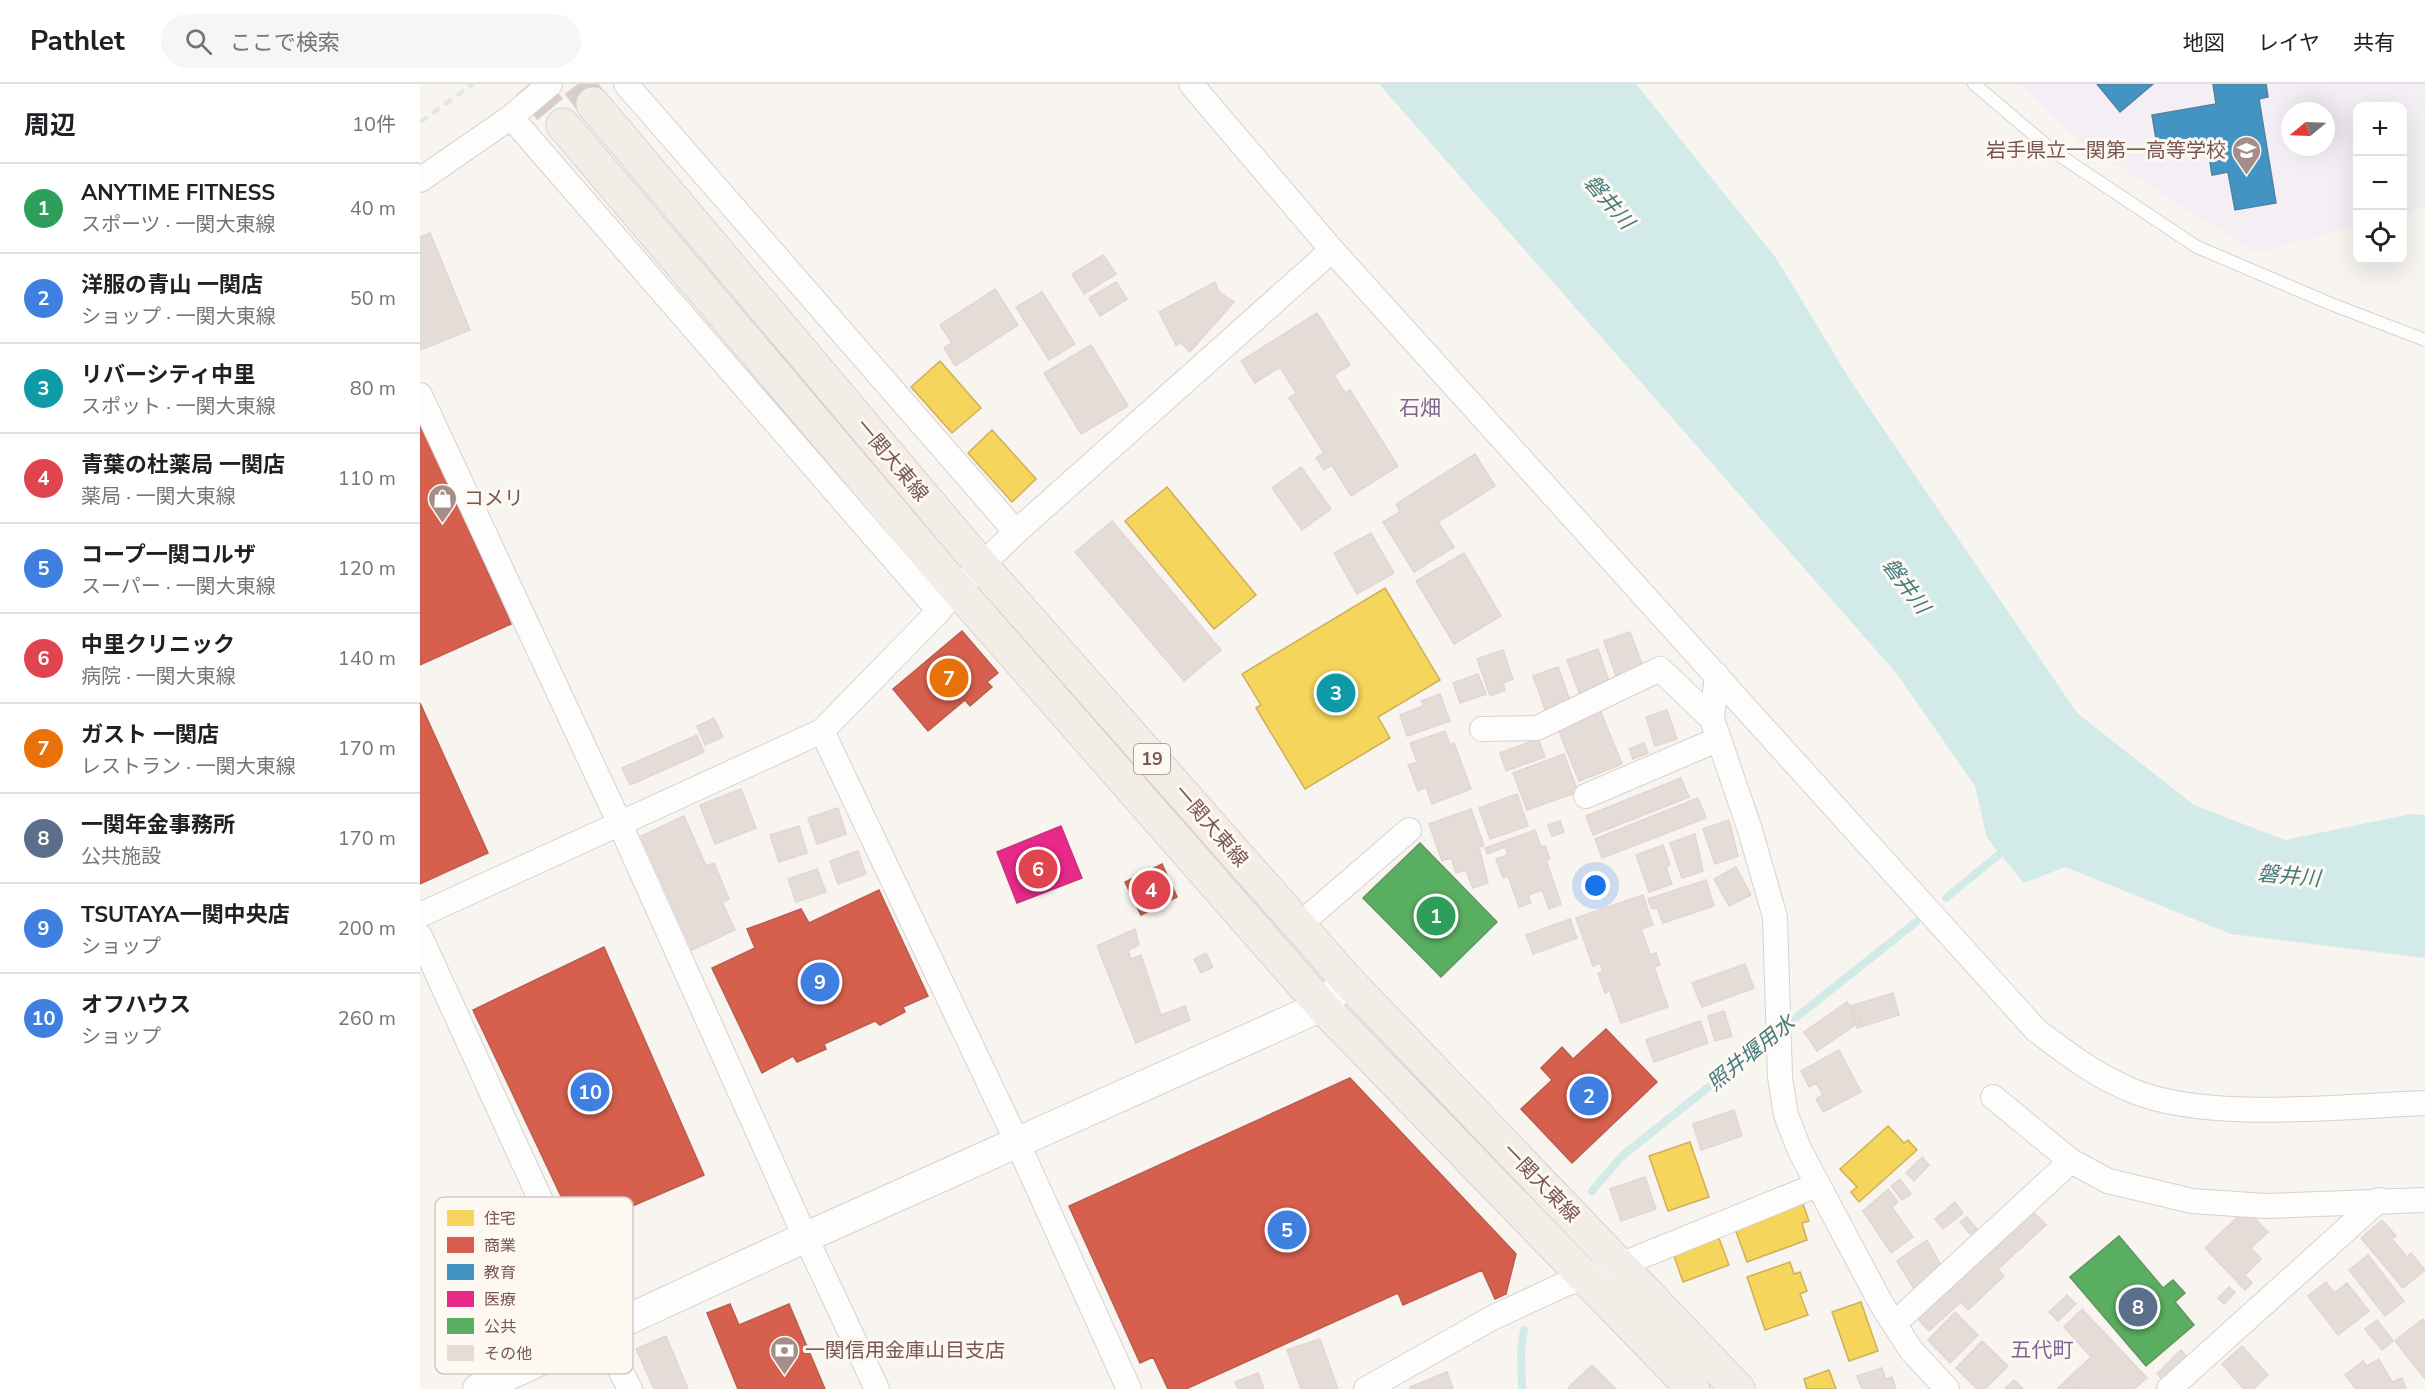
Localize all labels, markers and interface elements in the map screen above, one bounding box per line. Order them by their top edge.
search box [161,14,581,68]
text: Pathlet [30,22,125,60]
icon: search [182,25,215,58]
text: ここで検索 [230,28,340,58]
text: 地図 [2183,29,2225,57]
text: レイヤ [2258,29,2320,57]
text: 共有 [2353,29,2395,57]
north arrow [2281,102,2335,156]
map controls [2353,102,2407,264]
button: + [2353,102,2407,156]
text: 周辺 [24,108,76,143]
text: 10件 [352,111,396,138]
school or university icon: 岩手県立一関第一高等学校 [2231,134,2263,176]
place label: 岩手県立一関第一高等学校 [1986,137,2226,164]
button: − [2353,156,2407,210]
water label: 磐井川 [1578,169,1642,236]
text: ANYTIME FITNESS [81,178,275,208]
text: 1 [38,195,50,222]
text: 40 m [350,195,396,222]
button: locate [2353,210,2407,264]
text: スポーツ · 一関大東線 [81,211,275,238]
text: 洋服の青山 一関店 [81,270,263,300]
text: 2 [38,285,50,312]
text: 50 m [350,285,396,312]
text: ショップ · 一関大東線 [81,303,276,330]
text: リバーシティ中里 [81,360,255,390]
text: 3 [38,375,50,402]
text: 80 m [350,375,396,402]
text: スポット · 一関大東線 [81,393,276,420]
district label: 石畑 [1399,394,1441,422]
street label: 一関大東線 [850,413,934,507]
text: 青葉の杜薬局 一関店 [81,450,285,480]
text: 4 [38,465,50,492]
text: 110 m [338,465,396,492]
shop icon: コメリ [427,482,459,524]
text: 薬局 · 一関大東線 [81,483,236,510]
place label: コメリ [464,485,524,512]
text: コープ一関コルザ [81,540,256,570]
water label: 磐井川 [1876,552,1937,621]
text: 5 [38,555,50,582]
text: 120 m [338,555,396,582]
text: スーパー · 一関大東線 [81,573,276,600]
text: 中里クリニック [81,630,235,660]
text: 6 [38,645,50,672]
text: 140 m [338,645,396,672]
pin: 7 [930,656,968,700]
text: 病院 · 一関大東線 [81,663,236,690]
pin: 3 [1316,670,1356,716]
text: ガスト 一関店 [81,720,219,750]
text: 7 [38,735,50,762]
text: 170 m [338,735,396,762]
road number: 19 [1134,744,1170,774]
text: レストラン · 一関大東線 [81,753,296,780]
street label: 一関大東線 [1168,779,1254,873]
text: 一関年金事務所 [81,810,235,840]
text: 8 [38,825,50,852]
text: 170 m [338,825,396,852]
text: 公共施設 [81,843,161,870]
pin: 6 [1018,846,1058,892]
water label: 磐井川 [2256,859,2324,893]
pin: 4 [1132,868,1170,912]
your location [1581,871,1610,900]
pin: 1 [1416,894,1456,938]
text: TSUTAYA一関中央店 [81,900,290,930]
text: 9 [38,915,50,942]
text: 200 m [338,915,396,942]
text: ショップ [81,933,161,960]
pin: 9 [800,960,840,1004]
text: オフハウス [81,990,191,1020]
text: 10 [32,1005,56,1032]
text: 260 m [338,1005,396,1032]
water label: 照井堰用水 [1701,1008,1802,1097]
text: ショップ [81,1023,161,1050]
pin: 10 [570,1070,610,1114]
pin: 2 [1570,1074,1608,1118]
street label: 一関大東線 [1497,1138,1585,1228]
legend [435,1197,633,1374]
text: 住宅 [484,1208,516,1230]
pin: 5 [1268,1208,1306,1252]
text: 商業 [484,1235,516,1257]
text: 教育 [484,1262,516,1284]
pin: 8 [2118,1284,2158,1330]
text: 医療 [484,1289,516,1311]
text: 公共 [484,1316,516,1338]
bank icon: 一関信用金庫山目支店 [768,1334,800,1376]
district label: 五代町 [2011,1336,2074,1364]
place label: 一関信用金庫山目支店 [805,1337,1005,1364]
text: その他 [484,1343,532,1365]

